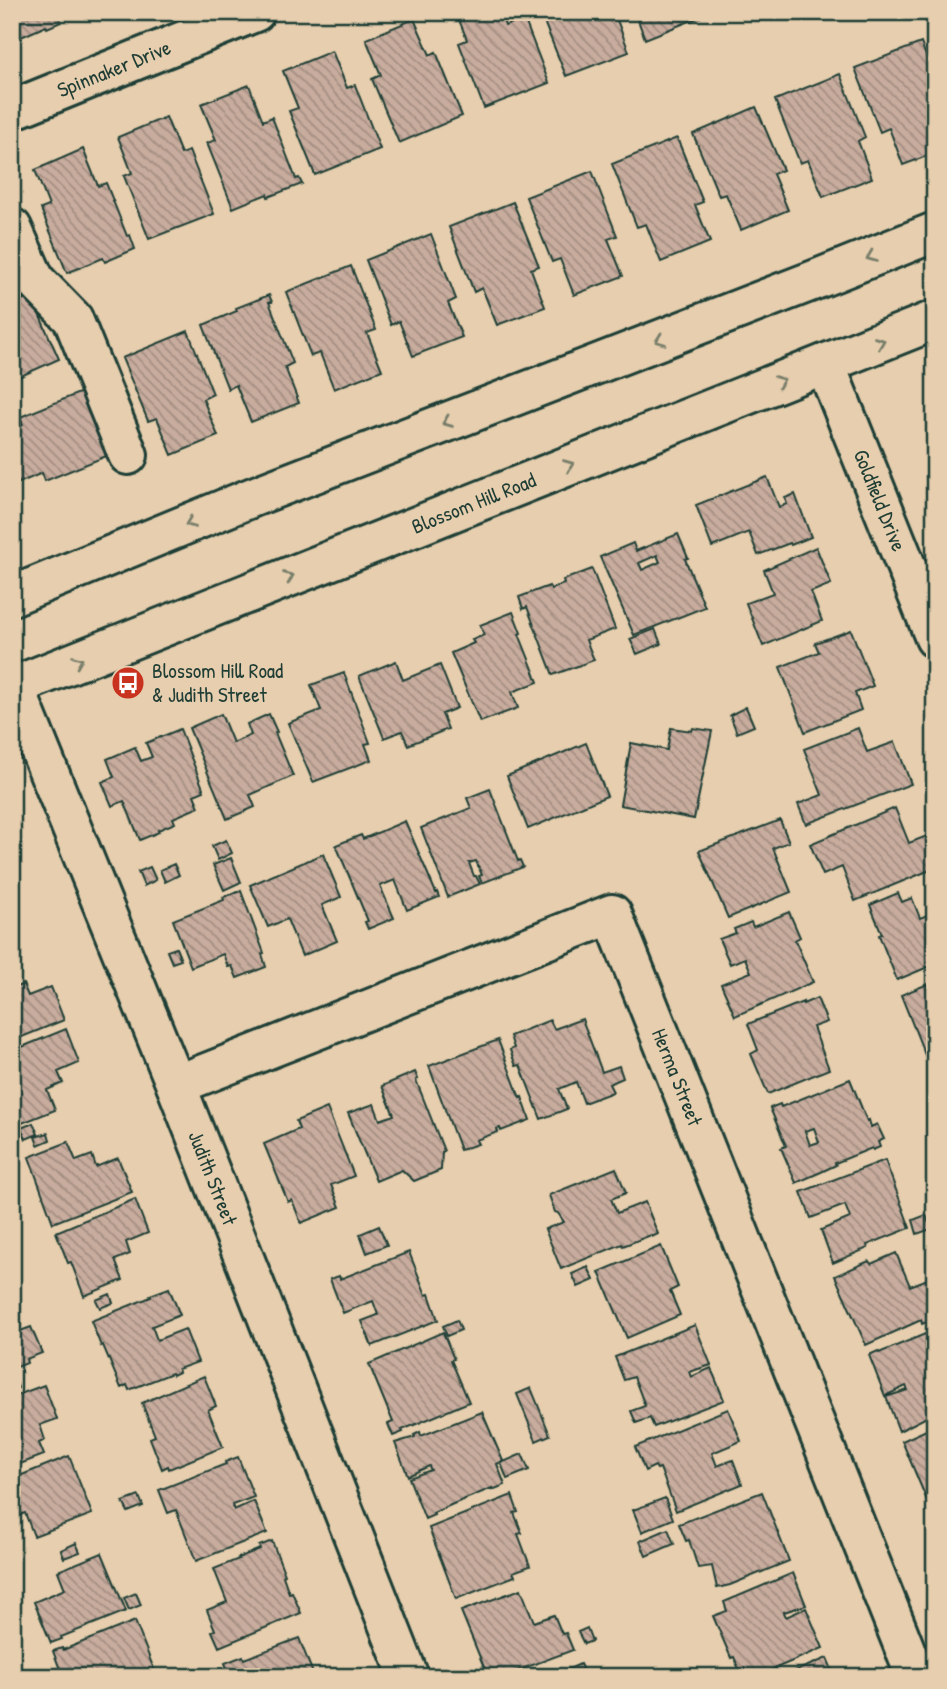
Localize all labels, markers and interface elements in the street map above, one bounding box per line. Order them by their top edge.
street label: Spinnaker Drive [53,32,175,104]
one-way arrow [866,249,878,263]
one-way arrow [654,332,666,346]
one-way arrow [873,336,885,350]
one-way arrow [774,376,786,390]
one-way arrow [442,414,454,428]
street label: Goldfield Drive [847,445,914,555]
one-way arrow [562,460,574,474]
street label: Blossom Hill Road [407,465,540,541]
one-way arrow [185,515,197,529]
one-way arrow [282,571,294,585]
one-way arrow [71,655,83,669]
place label: Blossom Hill Road & Judith Street [152,656,283,709]
bus stop icon: Blossom Hill Road & Judith Street [109,664,147,702]
street label: Herma Street [645,1024,710,1131]
street label: Judith Street [181,1127,245,1230]

